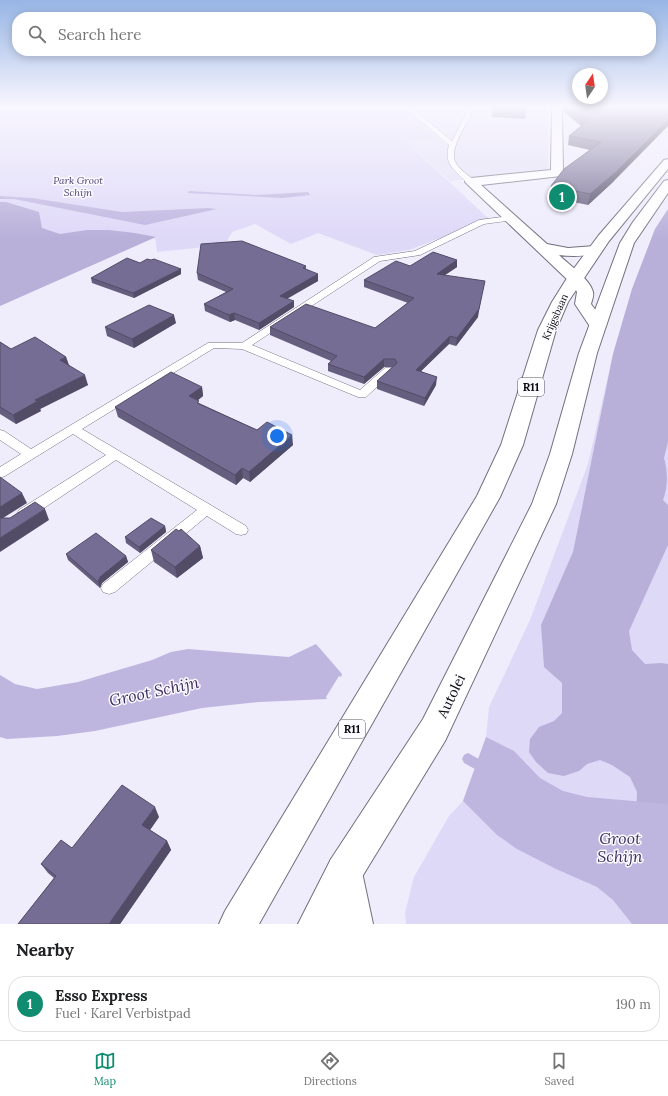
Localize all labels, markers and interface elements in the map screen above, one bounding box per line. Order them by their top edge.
search box [12,12,656,56]
icon: search [26,23,48,45]
text: Search here [58,25,141,44]
north arrow [572,68,608,104]
park label: Park Groot Schijn [53,174,103,199]
pin: 1 [549,182,575,212]
street label: Krijgsbaan [539,292,571,342]
road number: R11 [518,378,544,396]
your location [267,426,287,446]
street label: Autolei [432,671,469,722]
water label: Groot Schijn [107,672,201,710]
road number: R11 [339,720,365,738]
water label: Groot Schijn [597,828,643,866]
text: Nearby [16,939,74,961]
text: Esso Express [55,986,148,1005]
text: 1 [27,996,33,1013]
text: 190 m [616,996,651,1013]
text: Fuel · Karel Verbistpad [55,1005,191,1022]
tab: Map [94,1050,116,1088]
tab: Directions [304,1050,357,1088]
tab: Saved [544,1050,574,1088]

